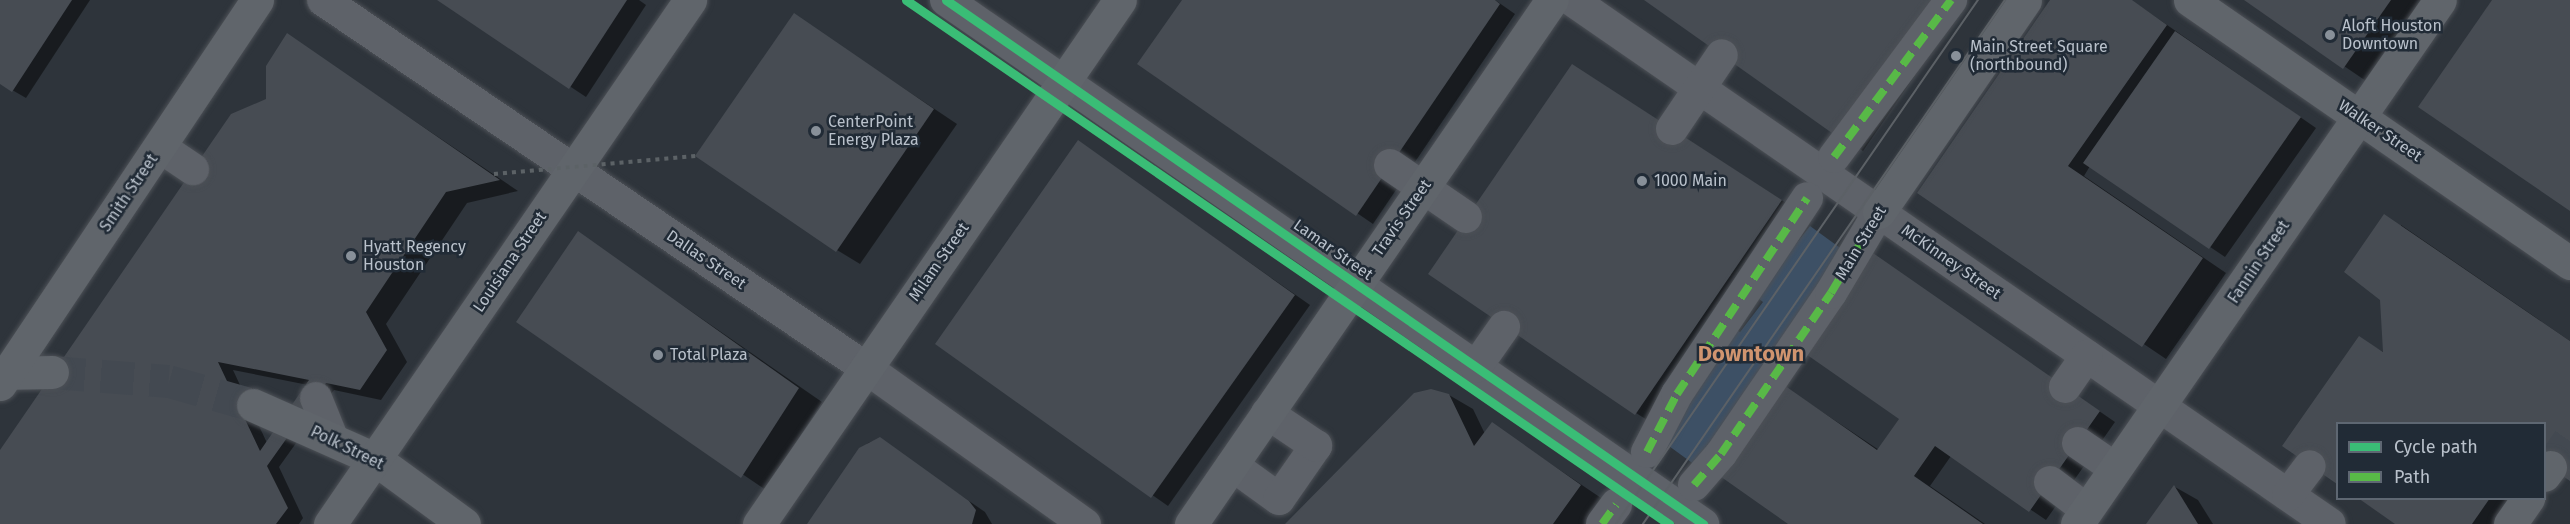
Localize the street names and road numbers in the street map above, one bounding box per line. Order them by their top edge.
street label: Walker Street [2335,96,2425,166]
street label: Smith Street [96,150,162,236]
street label: Travis Street [1369,176,1435,260]
street label: Main Street [1831,203,1891,283]
street label: Louisiana Street [469,208,551,316]
street label: Lamar Street [1290,216,1376,284]
street label: Fannin Street [2224,217,2294,307]
street label: Milam Street [905,219,973,305]
street label: McKinney Street [1898,221,2004,303]
street label: Dallas Street [663,226,749,294]
street label: Polk Street [307,422,387,474]

